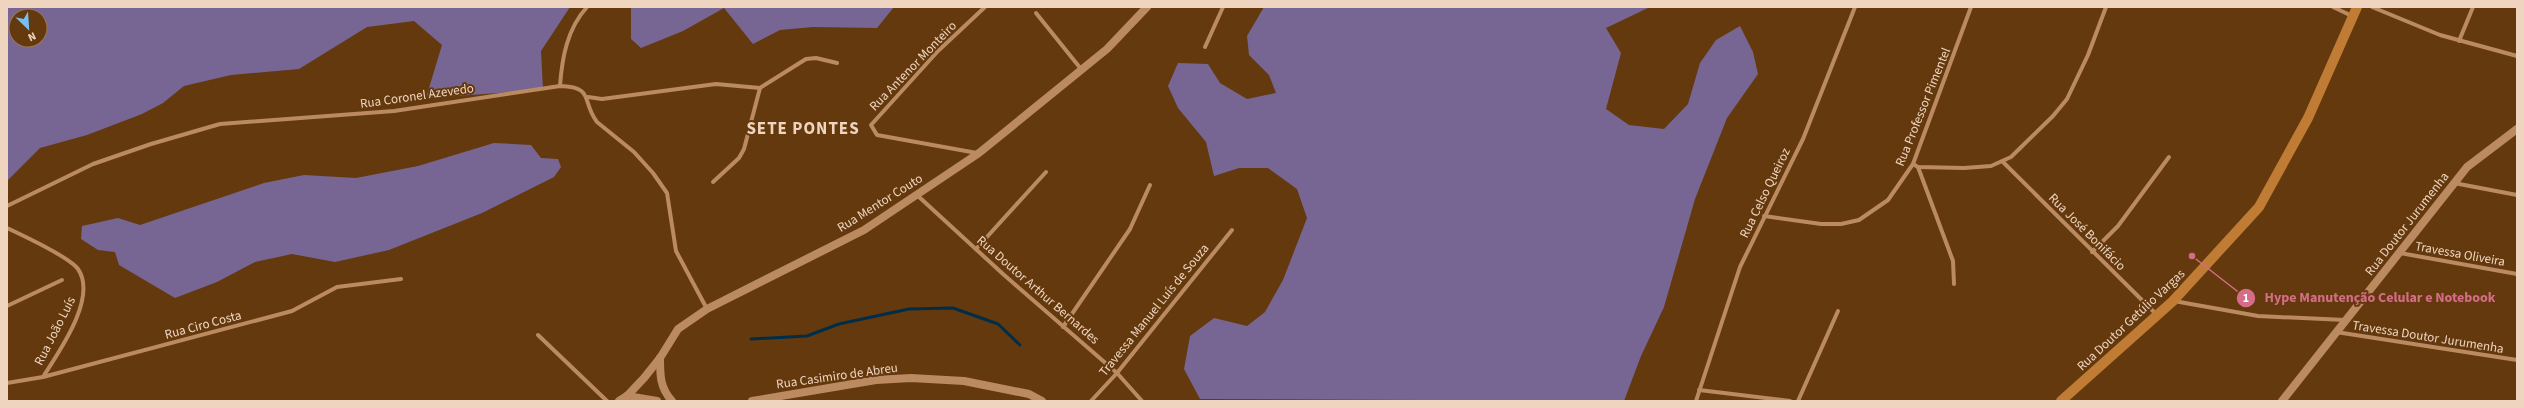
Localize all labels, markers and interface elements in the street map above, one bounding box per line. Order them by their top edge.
north arrow [8,8,48,48]
street label: Rua Antenor Monteiro [865,17,961,115]
text: N [26,28,39,45]
street label: Rua Professor Pimentel [1891,45,1955,169]
street label: Rua Coronel Azevedo [359,79,475,113]
district label: SETE PONTES [746,117,860,141]
street label: Rua Celso Queiroz [1735,145,1795,241]
street label: Rua Doutor Jurumenha [2361,168,2453,280]
street label: Rua Mentor Couto [834,169,926,237]
street label: Rua José Bonifácio [2044,189,2130,275]
street label: Rua Doutor Arthur Bernardes [973,232,1104,349]
street label: Travessa Oliveira [2414,237,2506,271]
street label: Travessa Manuel Luís de Souza [1095,240,1213,380]
street label: Rua Doutor Getúlio Vargas [2073,265,2189,375]
callout: Hype Manutenção Celular e Notebook [2236,285,2503,311]
text: Hype Manutenção Celular e Notebook [2265,288,2496,308]
text: 1 [2243,290,2249,307]
street label: Rua João Luís [30,293,80,368]
street label: Rua Ciro Costa [163,306,243,344]
street label: Travessa Doutor Jurumenha [2351,316,2505,358]
street label: Rua Casimiro de Abreu [775,359,899,393]

